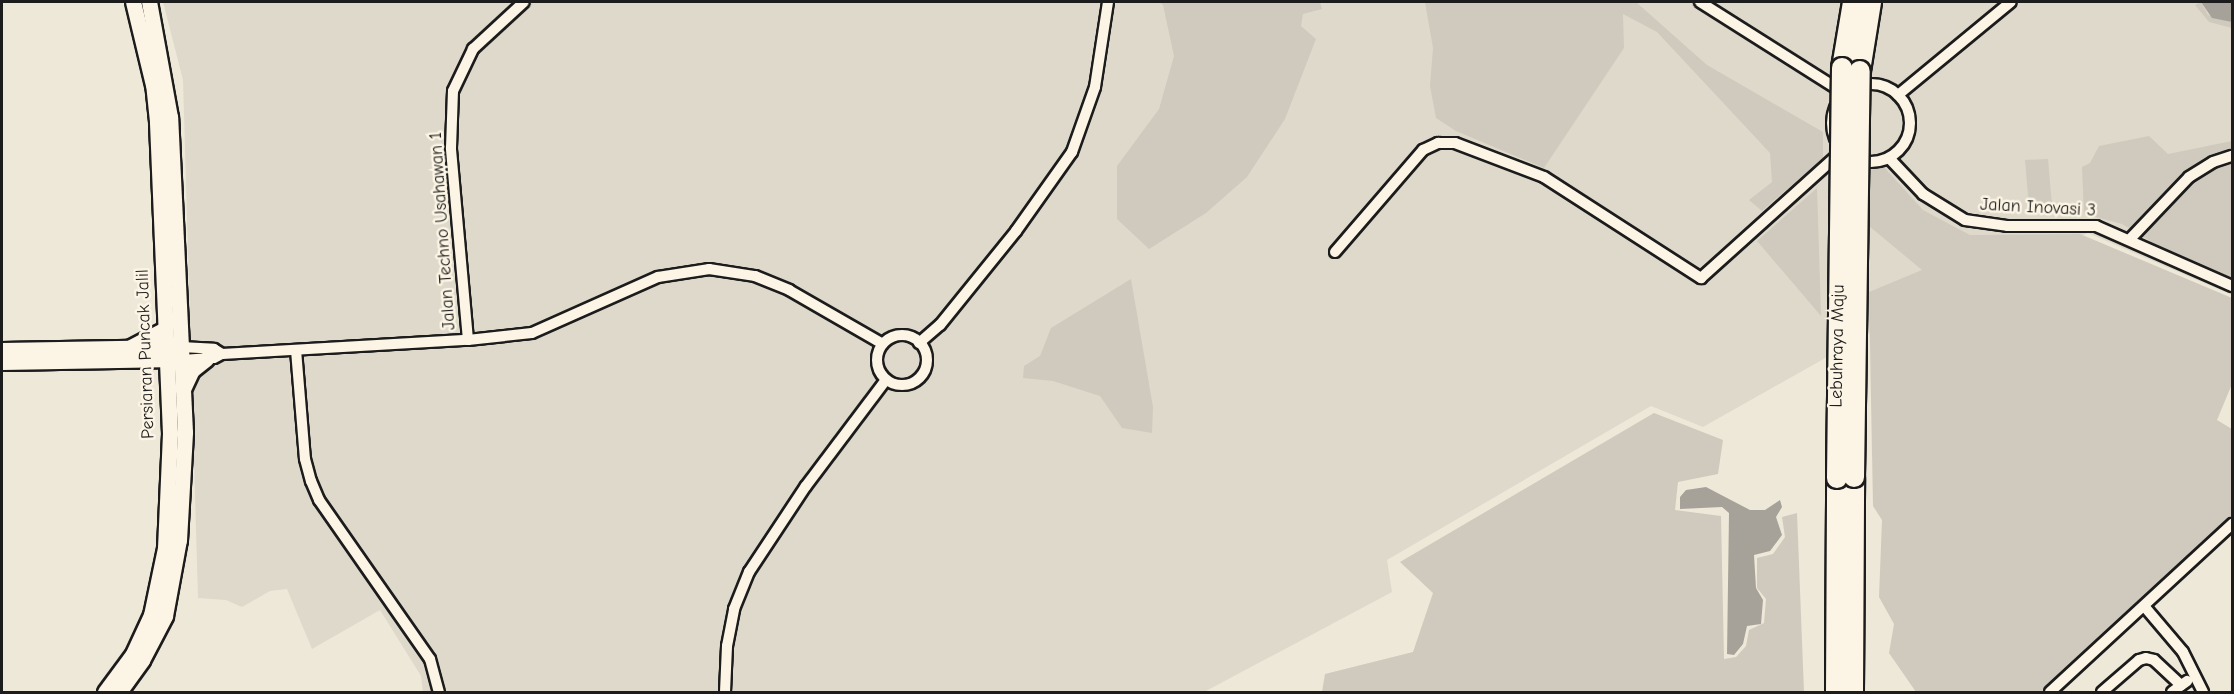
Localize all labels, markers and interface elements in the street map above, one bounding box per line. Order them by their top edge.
street label: Jalan Techno Usahawan 1 [425,131,461,331]
street label: Jalan Inovasi 3 [1979,194,2097,222]
street label: Persiaran Puncak Jalil [132,269,160,439]
street label: Lebuhraya Maju [1826,284,1850,408]

